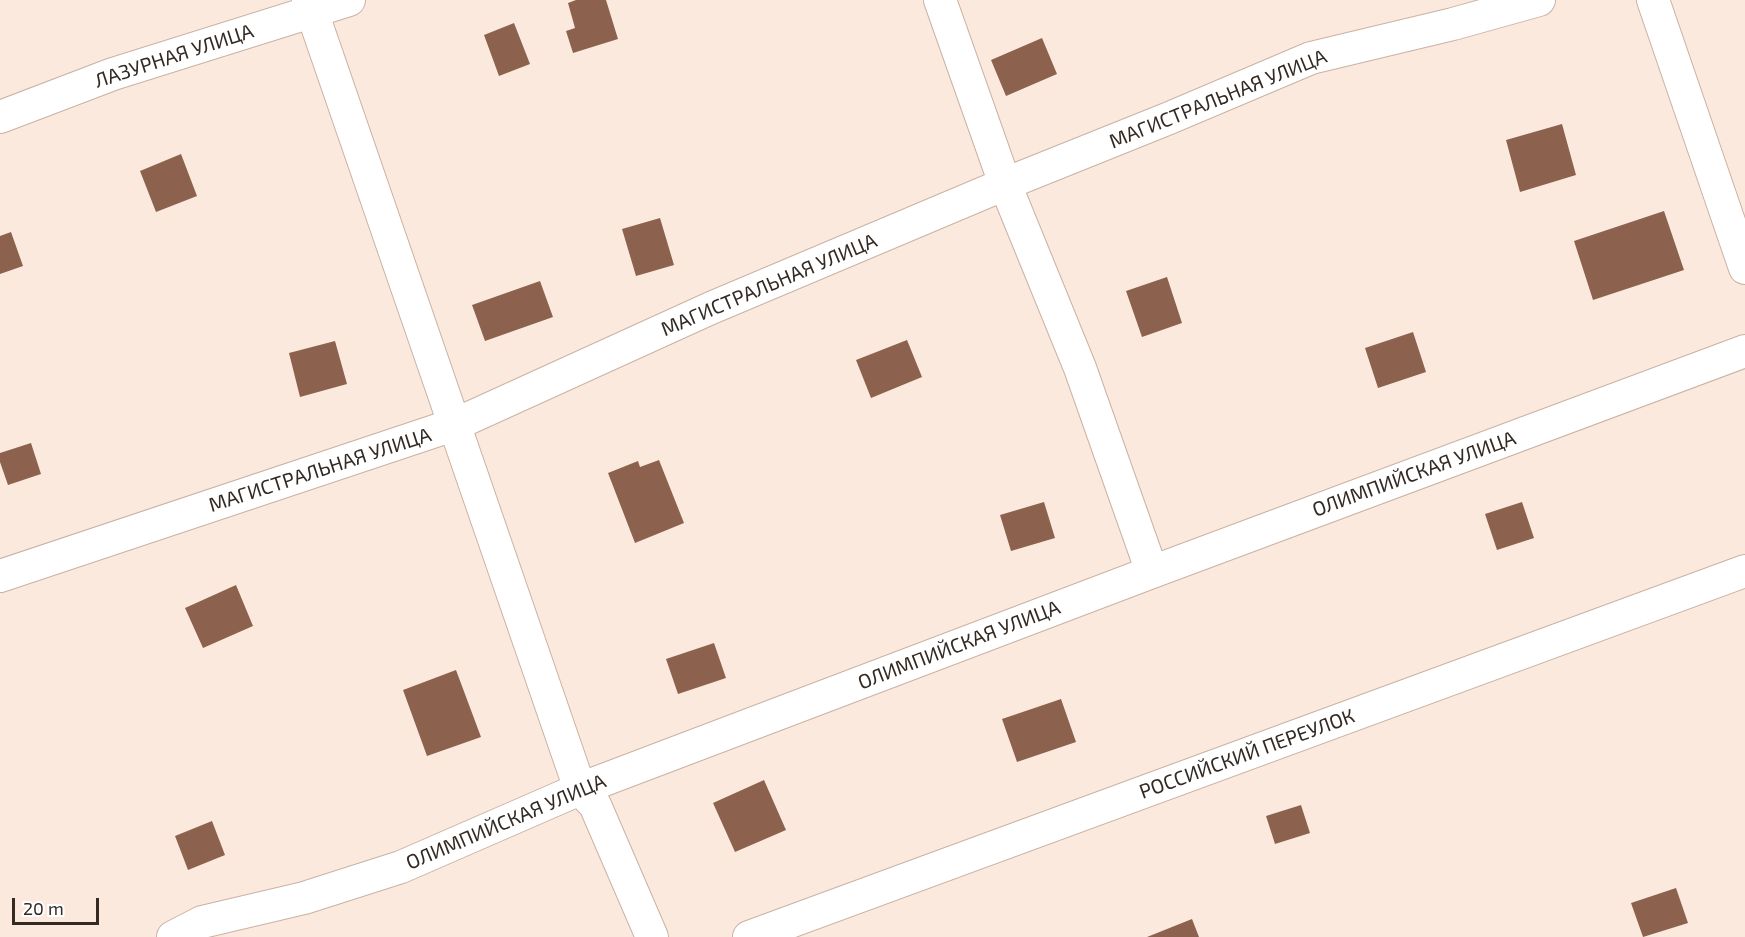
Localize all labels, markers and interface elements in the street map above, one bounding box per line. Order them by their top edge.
street label: ЛАЗУРНАЯ УЛИЦА [92,19,256,93]
street label: МАГИСТРАЛЬНАЯ УЛИЦА [1106,44,1330,154]
street label: МАГИСТРАЛЬНАЯ УЛИЦА [657,229,881,341]
street label: МАГИСТРАЛЬНАЯ УЛИЦА [206,423,434,517]
street label: ОЛИМПИЙСКАЯ УЛИЦА [1309,426,1519,522]
street label: ОЛИМПИЙСКАЯ УЛИЦА [855,595,1063,695]
street label: РОССИЙСКИЙ ПЕРЕУЛОК [1136,704,1358,804]
street label: ОЛИМПИЙСКАЯ УЛИЦА [403,769,609,875]
scale bar [15,886,102,924]
text: 20 m [23,897,64,919]

